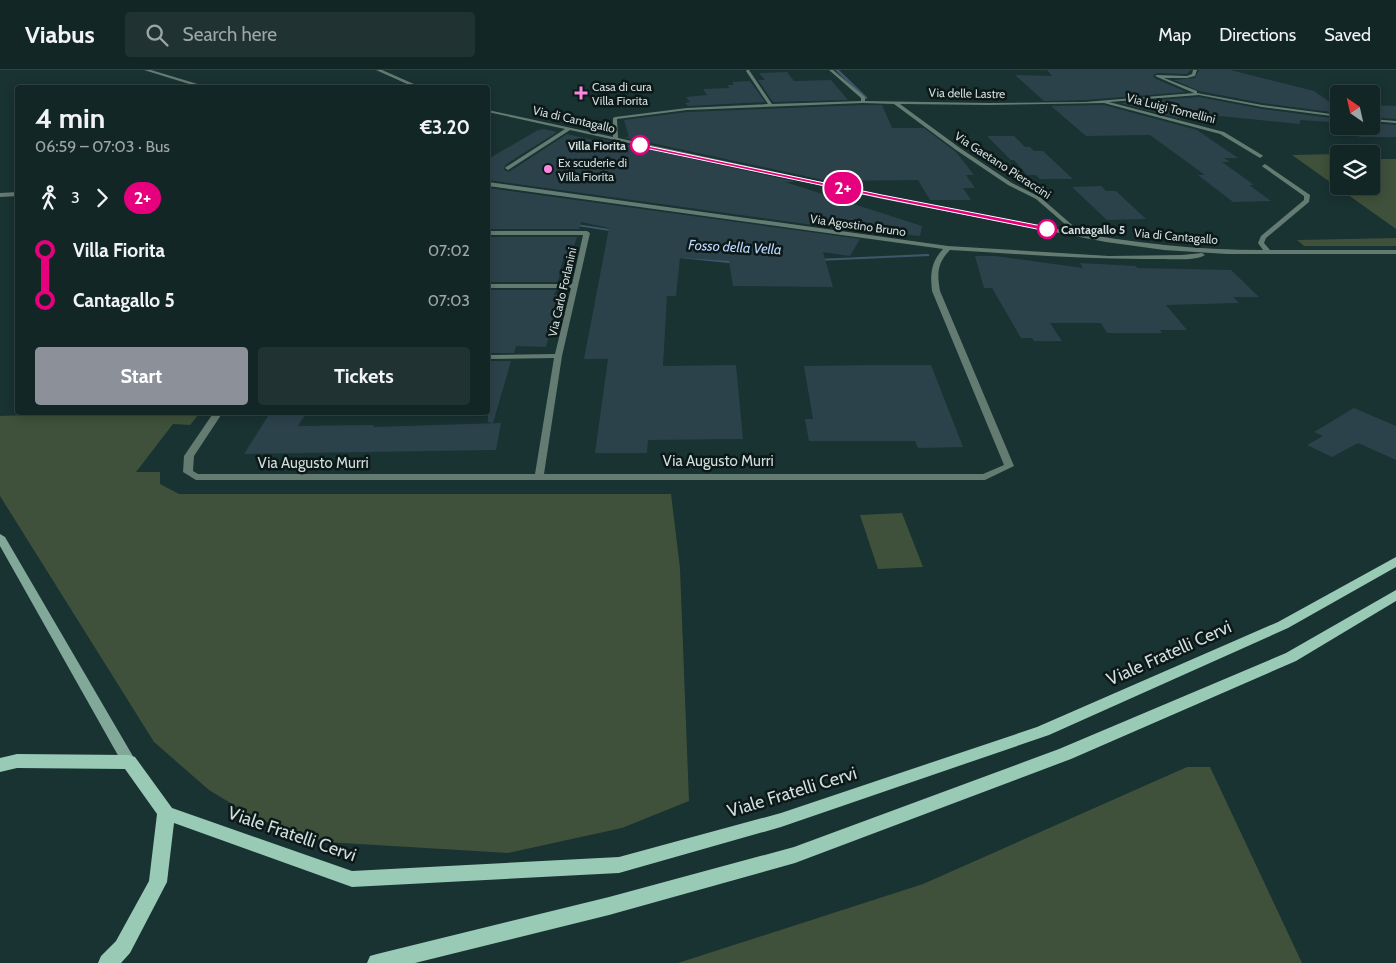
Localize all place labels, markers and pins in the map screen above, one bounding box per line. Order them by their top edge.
place label: Casa di cura Villa Fiorita [592,79,652,108]
marker: Casa di cura Villa Fiorita [574,86,588,100]
marker: Villa Fiorita [630,135,650,155]
place label: Villa Fiorita [568,138,626,153]
place label: Ex scuderie di Villa Fiorita [558,155,627,184]
marker: Ex scuderie di Villa Fiorita [542,163,554,175]
marker: Cantagallo 5 [1037,219,1057,239]
place label: Cantagallo 5 [1061,222,1125,237]

